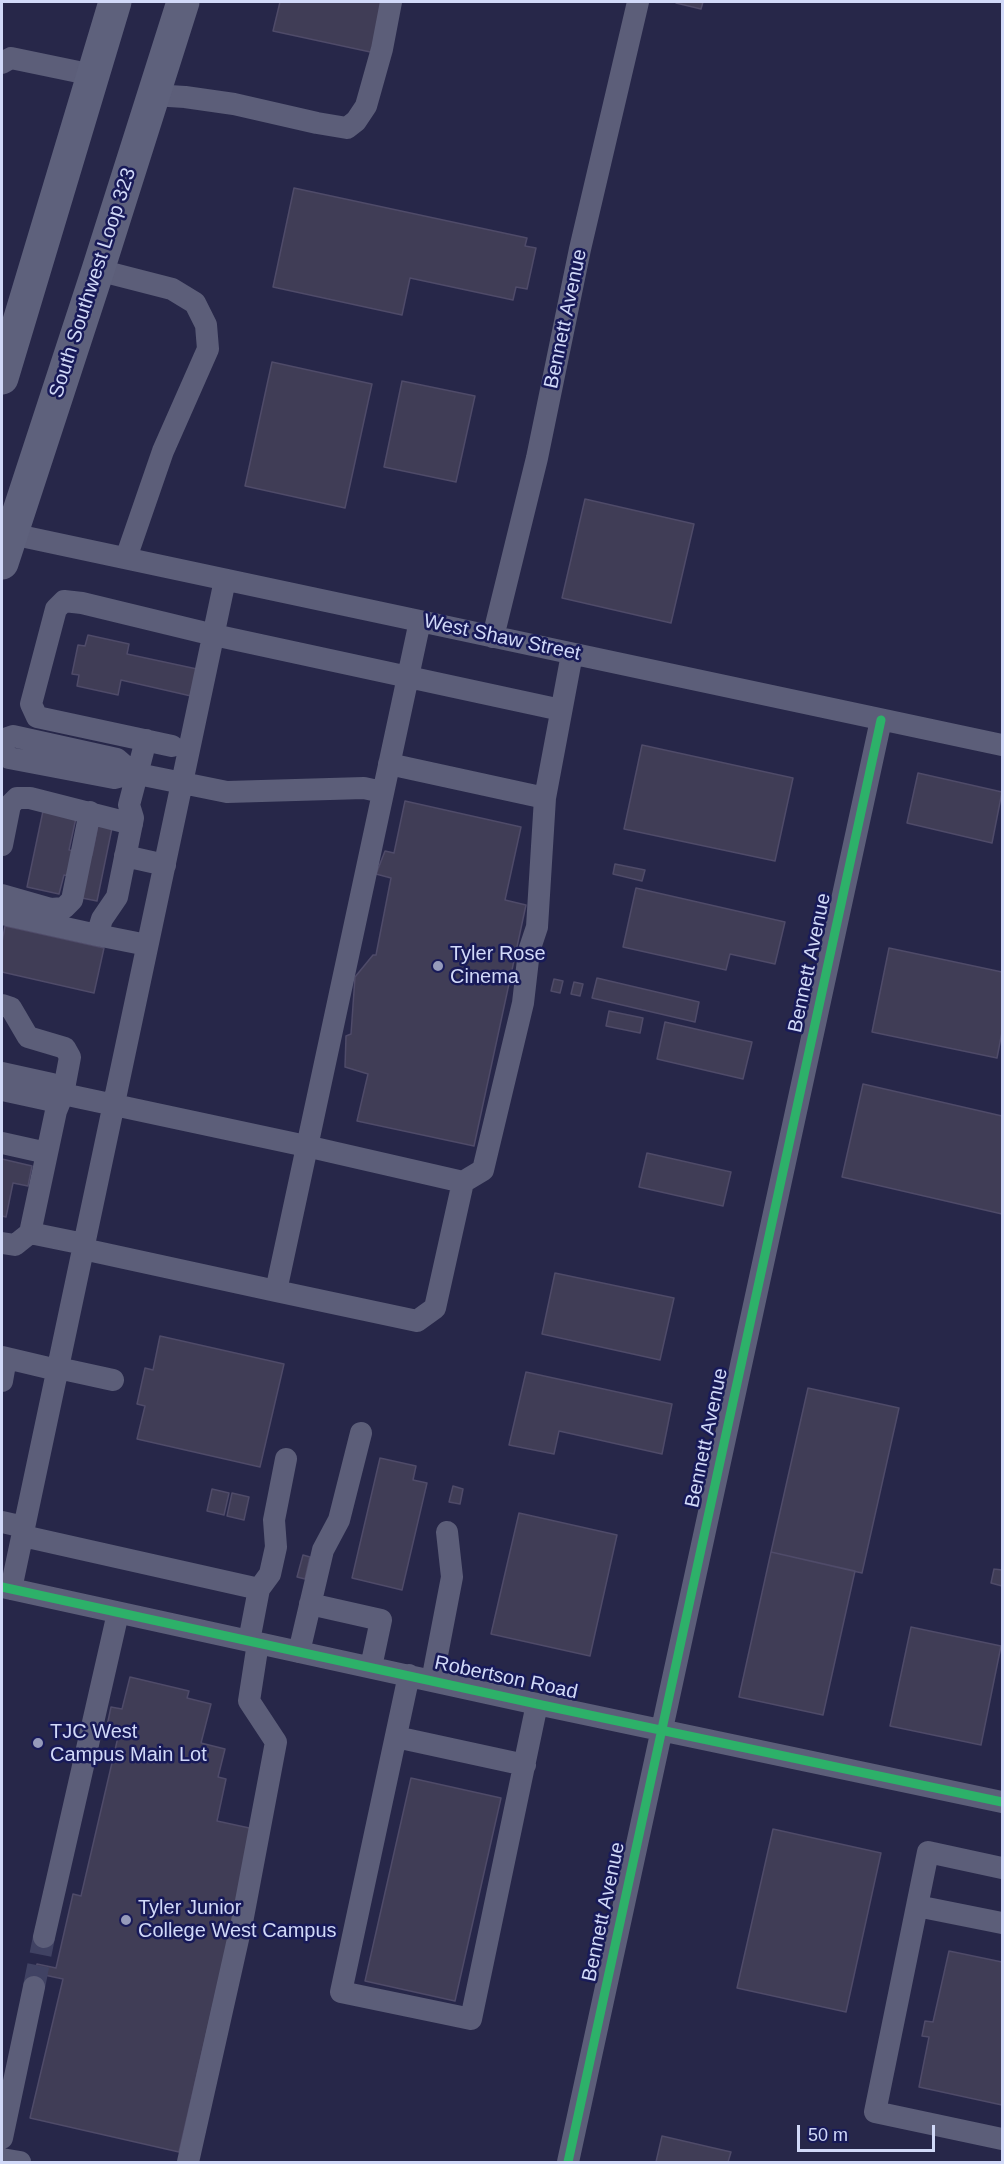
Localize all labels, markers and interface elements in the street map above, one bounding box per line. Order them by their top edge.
street label: South Southwest Loop 323 [44,165,142,401]
street label: Bennett Avenue [540,247,592,391]
street label: West Shaw Street [421,610,583,666]
street label: Bennett Avenue [784,891,836,1035]
place label: Tyler Rose Cinema [450,942,546,989]
marker: Tyler Rose Cinema [431,959,445,973]
street label: Bennett Avenue [681,1366,733,1510]
street label: Robertson Road [432,1651,580,1705]
place label: TJC West Campus Main Lot [50,1720,207,1767]
marker: TJC West Campus Main Lot [31,1736,45,1750]
street label: Bennett Avenue [578,1840,630,1984]
place label: Tyler Junior College West Campus [138,1896,337,1943]
marker: Tyler Junior College West Campus [119,1913,133,1927]
scale bar [800,2113,938,2151]
text: 50 m [808,2125,848,2145]

